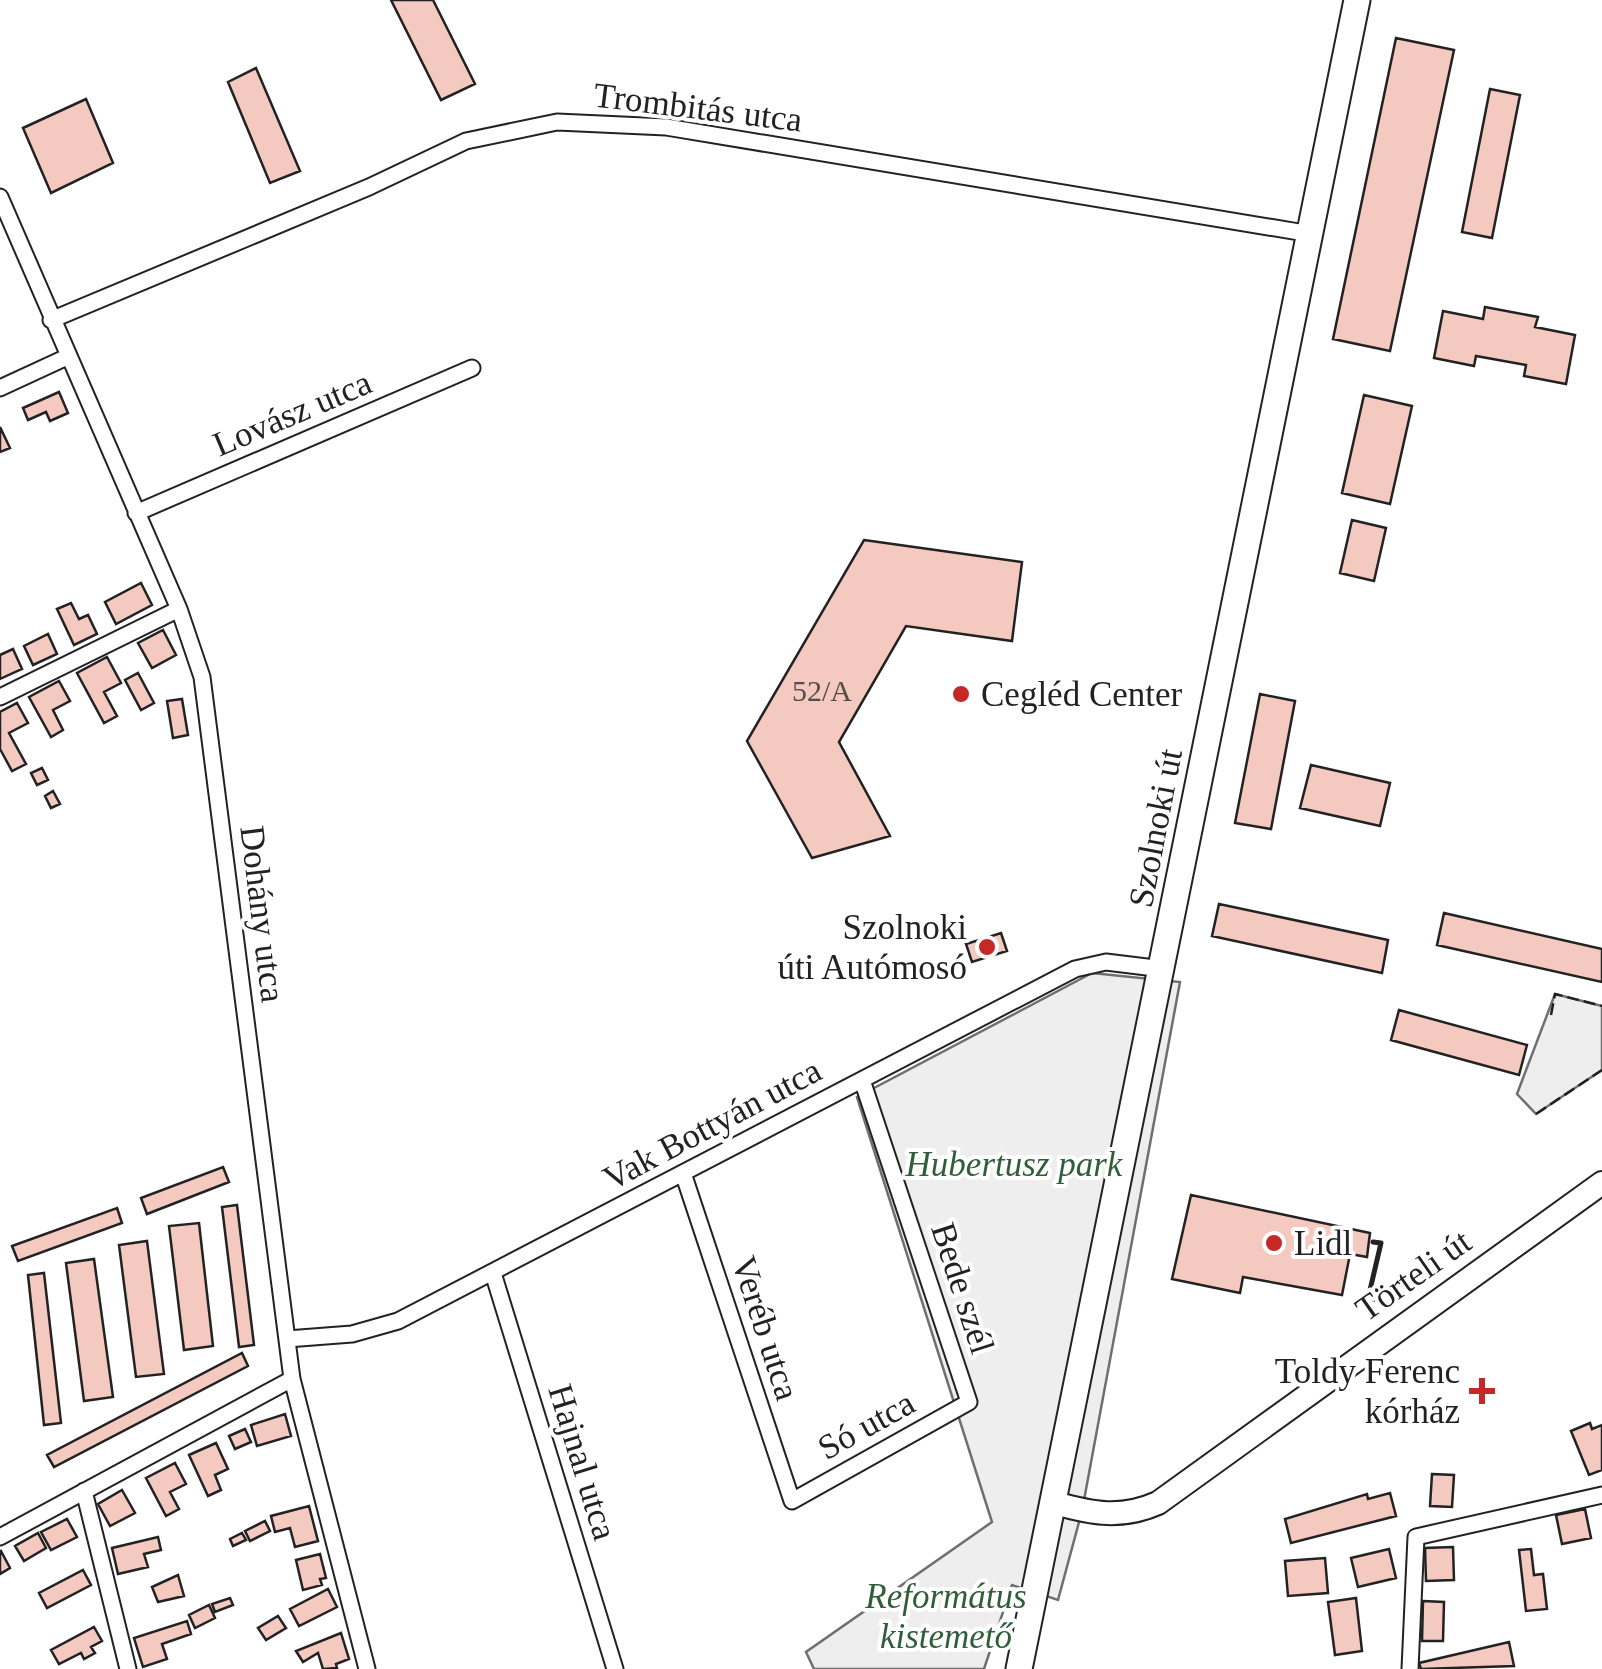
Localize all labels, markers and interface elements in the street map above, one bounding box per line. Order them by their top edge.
street label: Trombitás utca [592,75,805,140]
street label: Lovász utca [207,362,378,464]
house number: 52/A [792,674,852,707]
place label: Cegléd Center [981,675,1183,714]
marker: Cegléd Center [950,683,972,705]
street label: Szolnoki út [1121,745,1190,911]
street label: Dohány utca [232,823,293,1005]
place label: Szolnoki úti Autómosó [777,908,967,987]
marker: Szolnoki úti Autómosó [976,936,998,958]
street label: Vak Bottyán utca [597,1050,828,1198]
park label: Hubertusz park [905,1145,1124,1184]
street label: Bede szél [923,1218,1002,1359]
street label: Törteli út [1348,1222,1478,1329]
place label: Lidl [1294,1224,1353,1263]
marker: Lidl [1263,1232,1285,1254]
street label: Veréb utca [724,1251,807,1405]
place label: Toldy Ferenc kórház [1275,1352,1460,1431]
marker: Toldy Ferenc kórház [1469,1378,1495,1404]
street label: Hajnal utca [540,1380,625,1545]
street label: Só utca [811,1383,922,1468]
park label: Református kistemető [864,1577,1027,1656]

